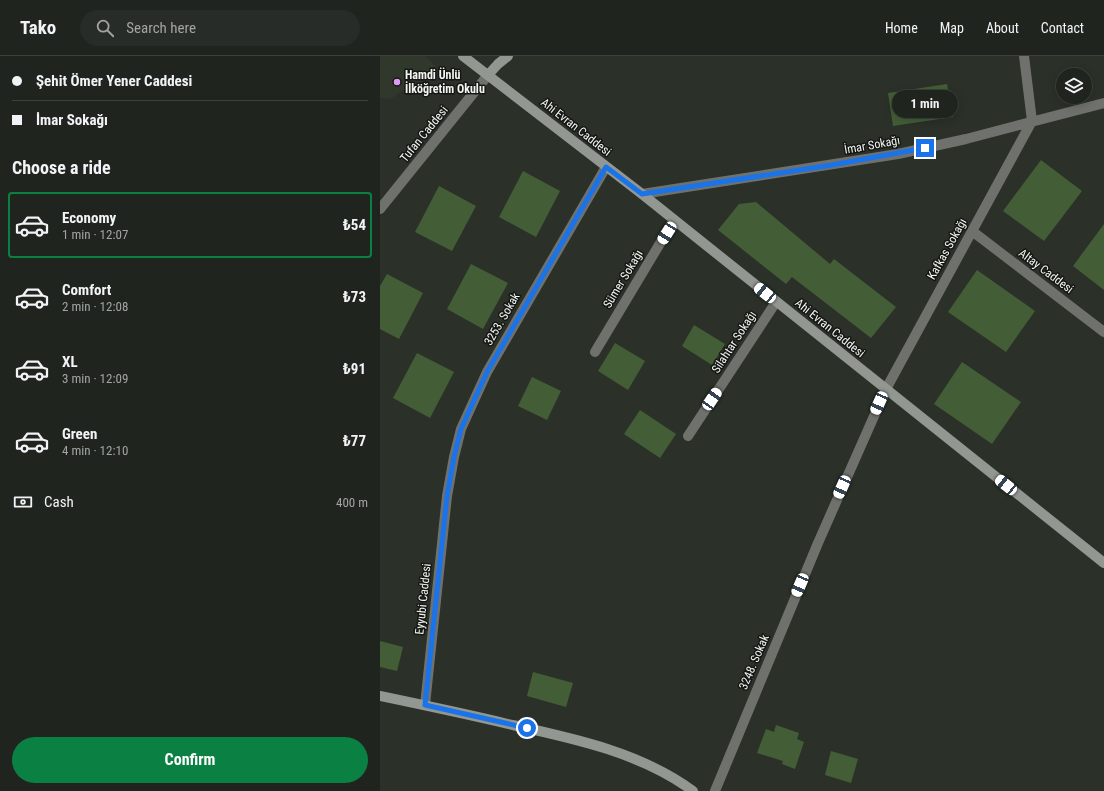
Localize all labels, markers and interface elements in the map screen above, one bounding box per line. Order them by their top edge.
search box [80,10,360,46]
text: Tako [20,16,56,39]
icon: search [94,17,116,39]
text: Search here [126,19,196,37]
text: Home [885,20,918,36]
text: Map [940,20,964,36]
text: About [986,20,1019,36]
text: Contact [1041,20,1084,36]
place label: Hamdi Ünlü İlköğretim Okulu [405,67,485,96]
map controls [1056,68,1092,104]
button: layers [1056,68,1092,104]
text: Şehit Ömer Yener Caddesi [36,72,192,90]
marker: Hamdi Ünlü İlköğretim Okulu [392,77,402,87]
callout: 1 min [892,90,958,118]
street label: Ahi Evran Caddesi [538,95,614,159]
text: 1 min [911,96,939,111]
street label: Tufan Caddesi [397,103,451,165]
text: İmar Sokağı [36,111,108,129]
street label: İmar Sokağı [843,132,901,157]
route end [916,139,934,157]
text: Choose a ride [12,157,111,178]
icon: car [14,207,50,243]
text: Economy [62,209,116,227]
text: ₺54 [343,216,366,234]
street label: Kafkas Sokağı [924,216,970,282]
car [656,220,678,246]
text: 1 min · 12:07 [62,227,128,242]
street label: Altay Caddesi [1016,246,1076,296]
street label: Sümer Sokağı [600,247,646,311]
icon: car [14,279,50,315]
text: Comfort [62,281,111,299]
car [752,281,778,305]
text: ₺73 [343,288,366,306]
street label: 3253. Sokak [481,290,523,348]
street label: Ahi Evran Caddesi [792,296,868,360]
text: 2 min · 12:08 [62,299,128,314]
street label: Silahtar Sokağı [709,308,759,376]
icon: car [14,351,50,387]
text: XL [62,353,78,371]
text: ₺91 [343,360,366,378]
text: 3 min · 12:09 [62,371,128,386]
car [700,386,724,412]
car [869,390,889,416]
icon: car [14,423,50,459]
text: Green [62,425,97,443]
text: ₺77 [343,432,366,450]
text: 4 min · 12:10 [62,443,128,458]
car [993,473,1019,497]
car [832,474,852,500]
icon: cash [12,491,34,513]
text: Cash [44,493,74,511]
text: 400 m [336,495,368,510]
street label: Eyyubi Caddesi [412,563,434,635]
car [790,572,810,598]
street label: 3248. Sokak [736,632,772,692]
route start [518,719,536,737]
button: Confirm [12,737,368,783]

